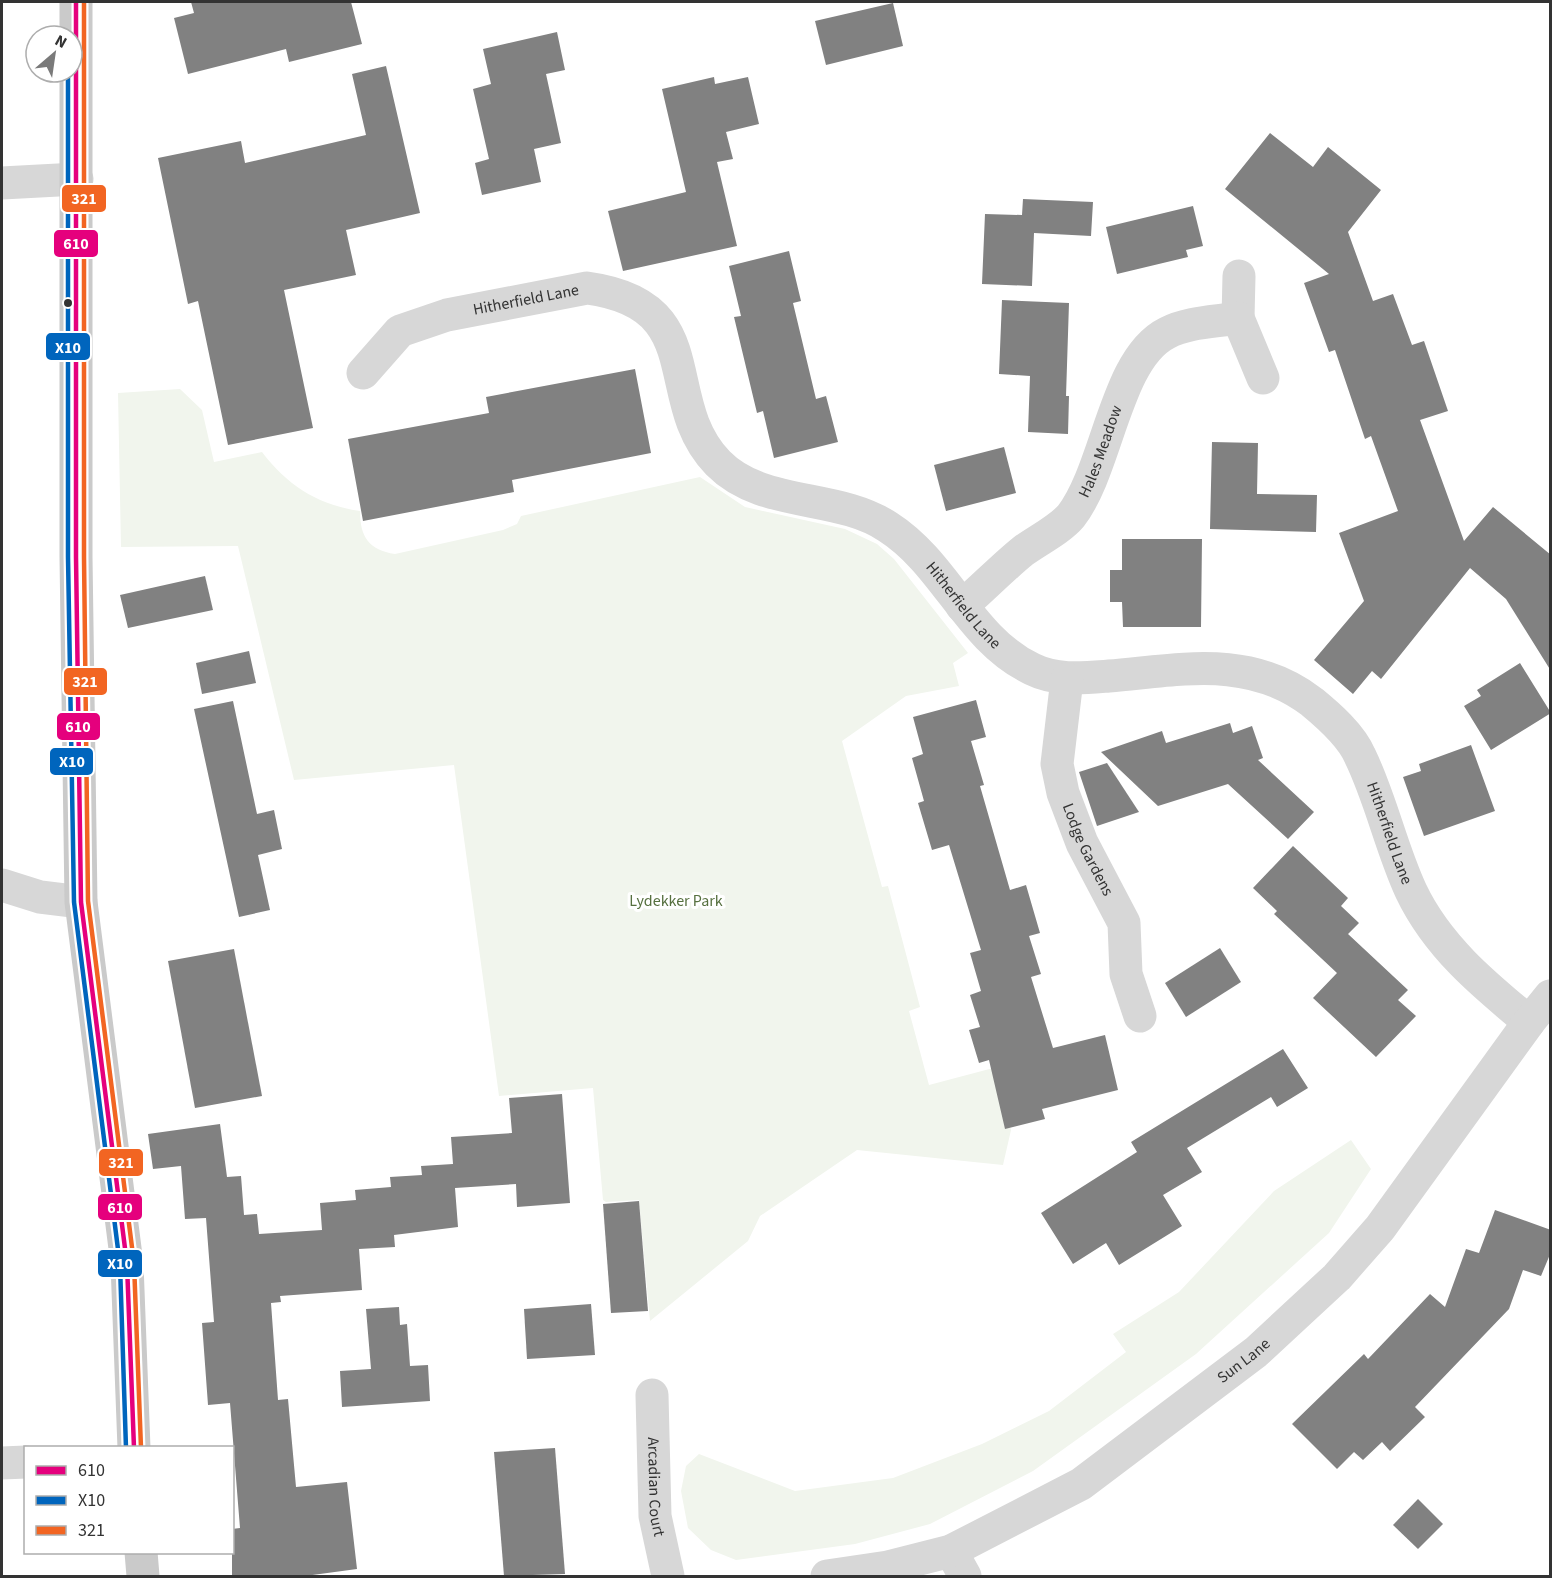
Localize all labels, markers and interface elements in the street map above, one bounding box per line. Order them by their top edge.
north arrow [24,24,84,84]
text: N [51,30,71,54]
line badge: 321 [61,184,107,213]
text: 321 [71,188,97,210]
line badge: 610 [53,229,99,258]
text: 610 [63,233,89,255]
street label: Hitherfield Lane [471,279,581,321]
unlabelled marker [62,297,74,309]
line badge: X10 [45,332,91,361]
text: X10 [55,337,81,359]
street label: Hales Meadow [1073,402,1128,501]
street label: Hitherfield Lane [921,557,1006,654]
line badge: 321 [63,667,108,696]
text: 321 [72,671,98,693]
line badge: 610 [56,712,101,741]
text: 610 [65,716,91,738]
line badge: X10 [49,747,94,776]
text: X10 [59,751,85,773]
street label: Hitherfield Lane [1361,779,1418,888]
street label: Lodge Gardens [1057,800,1119,900]
park label: Lydekker Park [629,890,723,912]
line badge: 321 [98,1148,144,1177]
text: 321 [108,1152,134,1174]
line badge: 610 [97,1193,143,1221]
text: 610 [107,1197,133,1219]
line badge: X10 [97,1249,143,1278]
text: X10 [107,1253,133,1275]
street label: Sun Lane [1213,1333,1275,1388]
street label: Arcadian Court [642,1437,670,1539]
legend [24,1446,234,1554]
text: 610 [78,1458,105,1483]
text: X10 [78,1488,105,1513]
text: 321 [78,1518,105,1543]

